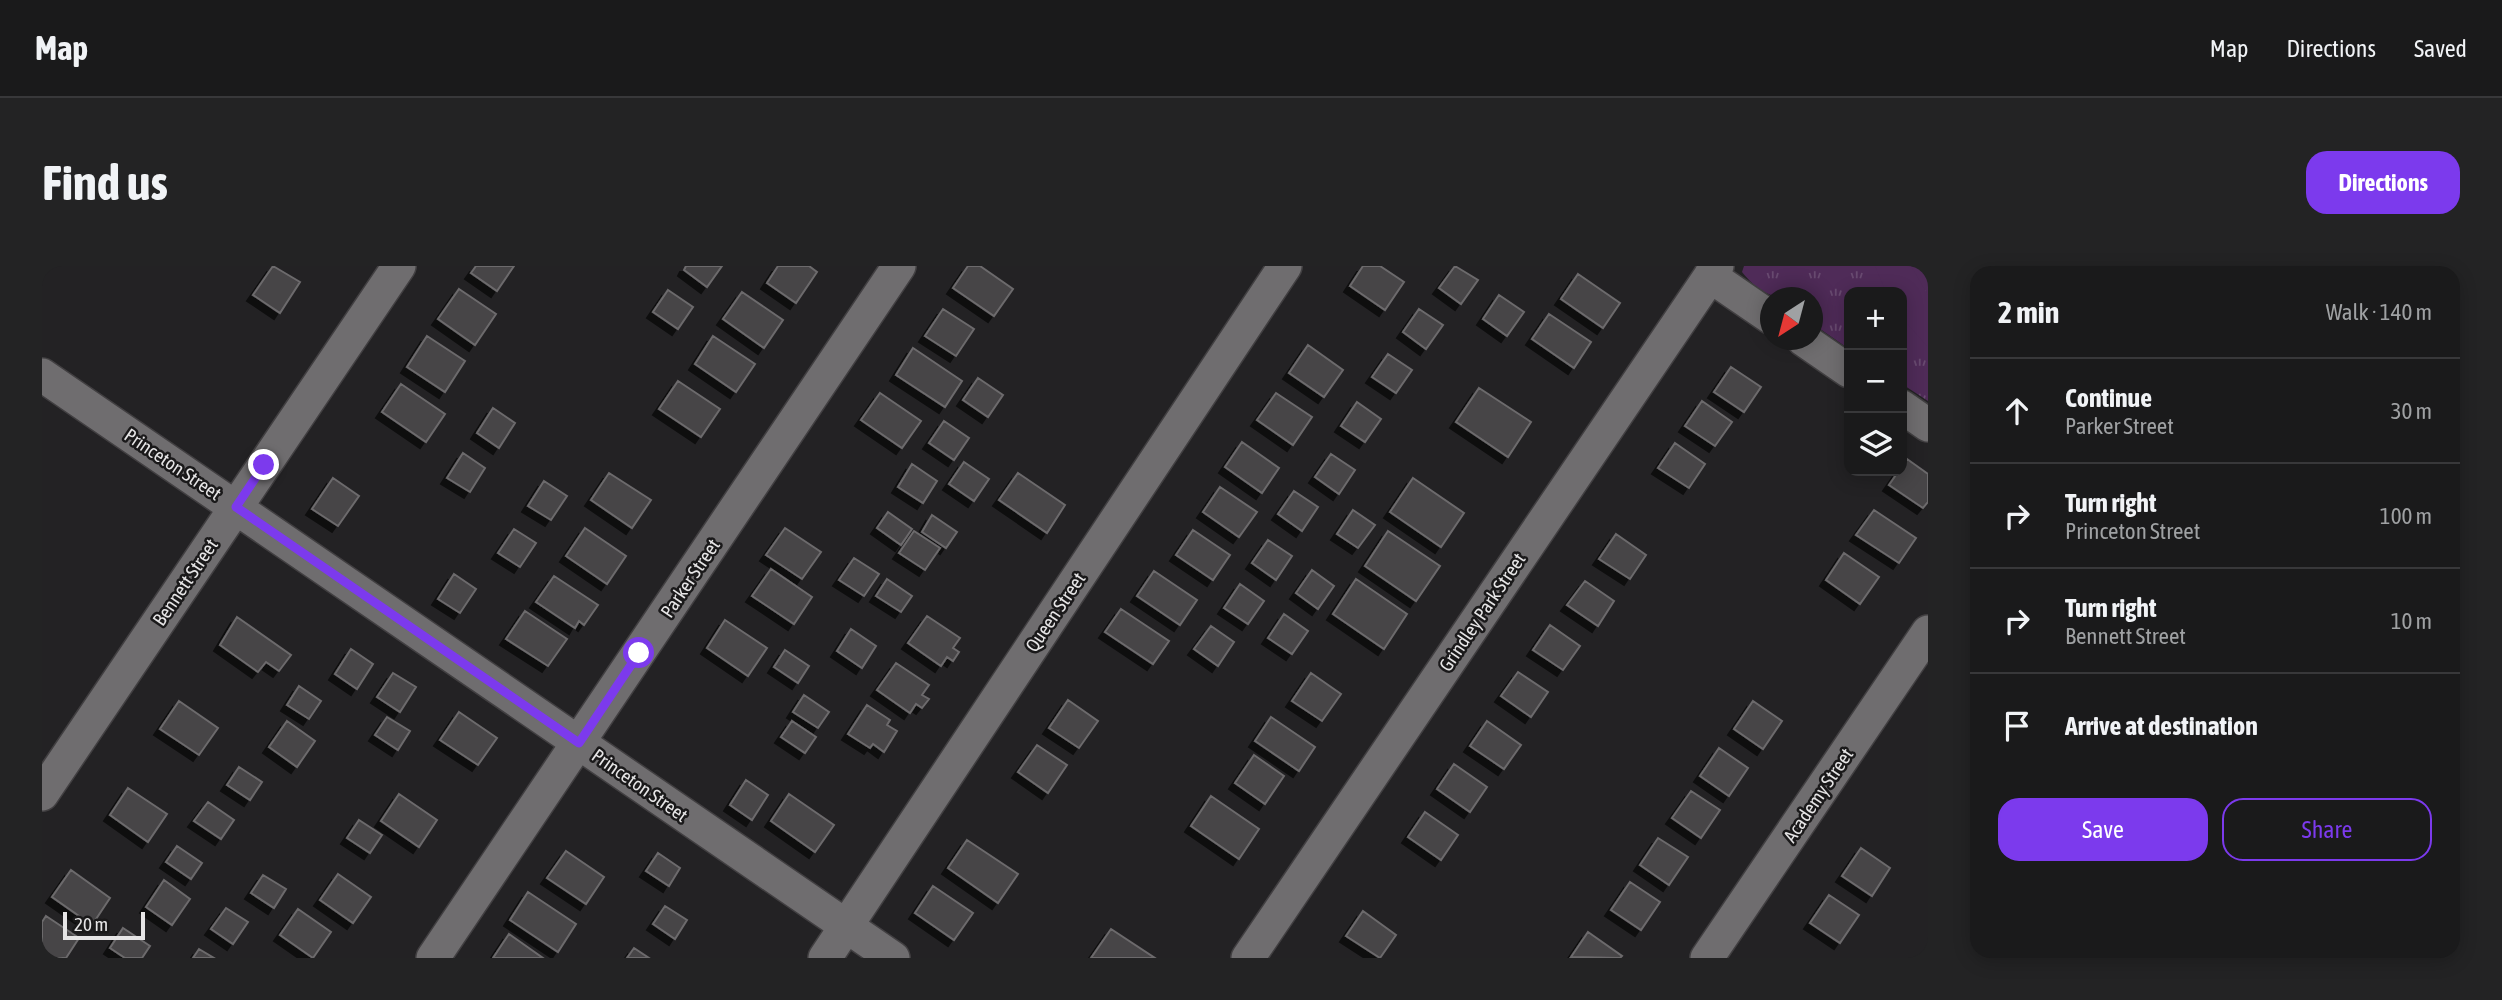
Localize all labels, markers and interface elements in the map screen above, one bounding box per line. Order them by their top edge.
text: Map [35,29,88,67]
text: Map [2210,35,2248,62]
text: Directions [2286,35,2376,62]
text: Saved [2414,35,2467,62]
button: Directions [2306,151,2460,214]
text: Find us [42,154,168,210]
north arrow [1760,287,1823,350]
map controls [1844,287,1907,476]
button: + [1844,287,1907,350]
text: 2 min [1998,295,2059,329]
text: Walk · 140 m [2326,299,2432,325]
button: − [1844,350,1907,413]
text: Continue [2065,383,2152,413]
icon: ahead [1998,392,2036,430]
text: 30 m [2391,398,2432,424]
button: layers [1844,413,1907,476]
text: Parker Street [2065,413,2174,439]
street label: Princeton Street [120,424,226,504]
route end [248,449,279,480]
text: Turn right [2065,488,2156,518]
icon: right [1998,497,2036,535]
text: 100 m [2380,503,2432,529]
text: Princeton Street [2065,518,2200,544]
street label: Bennett Street [148,534,222,630]
street label: Parker Street [656,535,724,621]
street label: Grindley Park Street [1434,549,1530,675]
street label: Queen Street [1020,568,1090,656]
text: Turn right [2065,593,2156,623]
icon: right [1998,602,2036,640]
text: 10 m [2391,608,2432,634]
text: Bennett Street [2065,623,2186,649]
route start [623,637,654,668]
icon: arrive [1998,707,2036,745]
text: Arrive at destination [2065,711,2258,741]
street label: Princeton Street [588,744,692,826]
street label: Academy Street [1779,744,1857,846]
button: Save [1998,798,2208,861]
button: Share [2222,798,2432,861]
scale bar [63,909,145,941]
text: 20 m [74,913,108,935]

